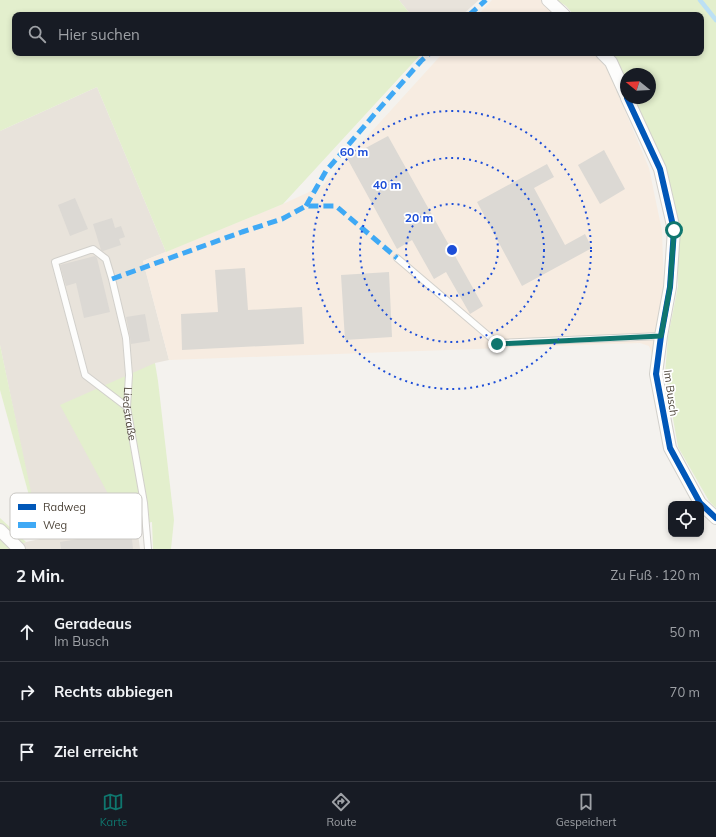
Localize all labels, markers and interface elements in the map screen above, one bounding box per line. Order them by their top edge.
search box [12,12,704,56]
icon: search [26,23,48,45]
text: Hier suchen [58,25,140,44]
north arrow [620,68,656,104]
text: 60 m [340,144,368,159]
text: 40 m [373,177,401,192]
text: 20 m [405,210,433,225]
route start [665,221,683,239]
centre of rings [445,243,459,257]
route end [488,335,506,353]
street label: Im Busch [661,369,681,417]
street label: Liedstraße [120,387,140,442]
legend [10,493,142,539]
text: Radweg [43,500,86,514]
map controls [668,501,704,537]
button: locate [668,501,704,537]
text: Weg [43,518,67,532]
text: 2 Min. [16,565,65,586]
text: Zu Fuß · 120 m [611,567,700,583]
text: Geradeaus [54,614,132,633]
icon: ahead [16,621,38,643]
text: 50 m [670,624,700,640]
text: Im Busch [54,633,109,649]
icon: right [16,681,38,703]
text: Rechts abbiegen [54,682,173,701]
text: 70 m [670,684,700,700]
icon: arrive [16,741,38,763]
text: Ziel erreicht [54,742,138,761]
tab: Karte [100,791,127,829]
tab: Route [327,791,356,829]
tab: Gespeichert [556,791,616,829]

